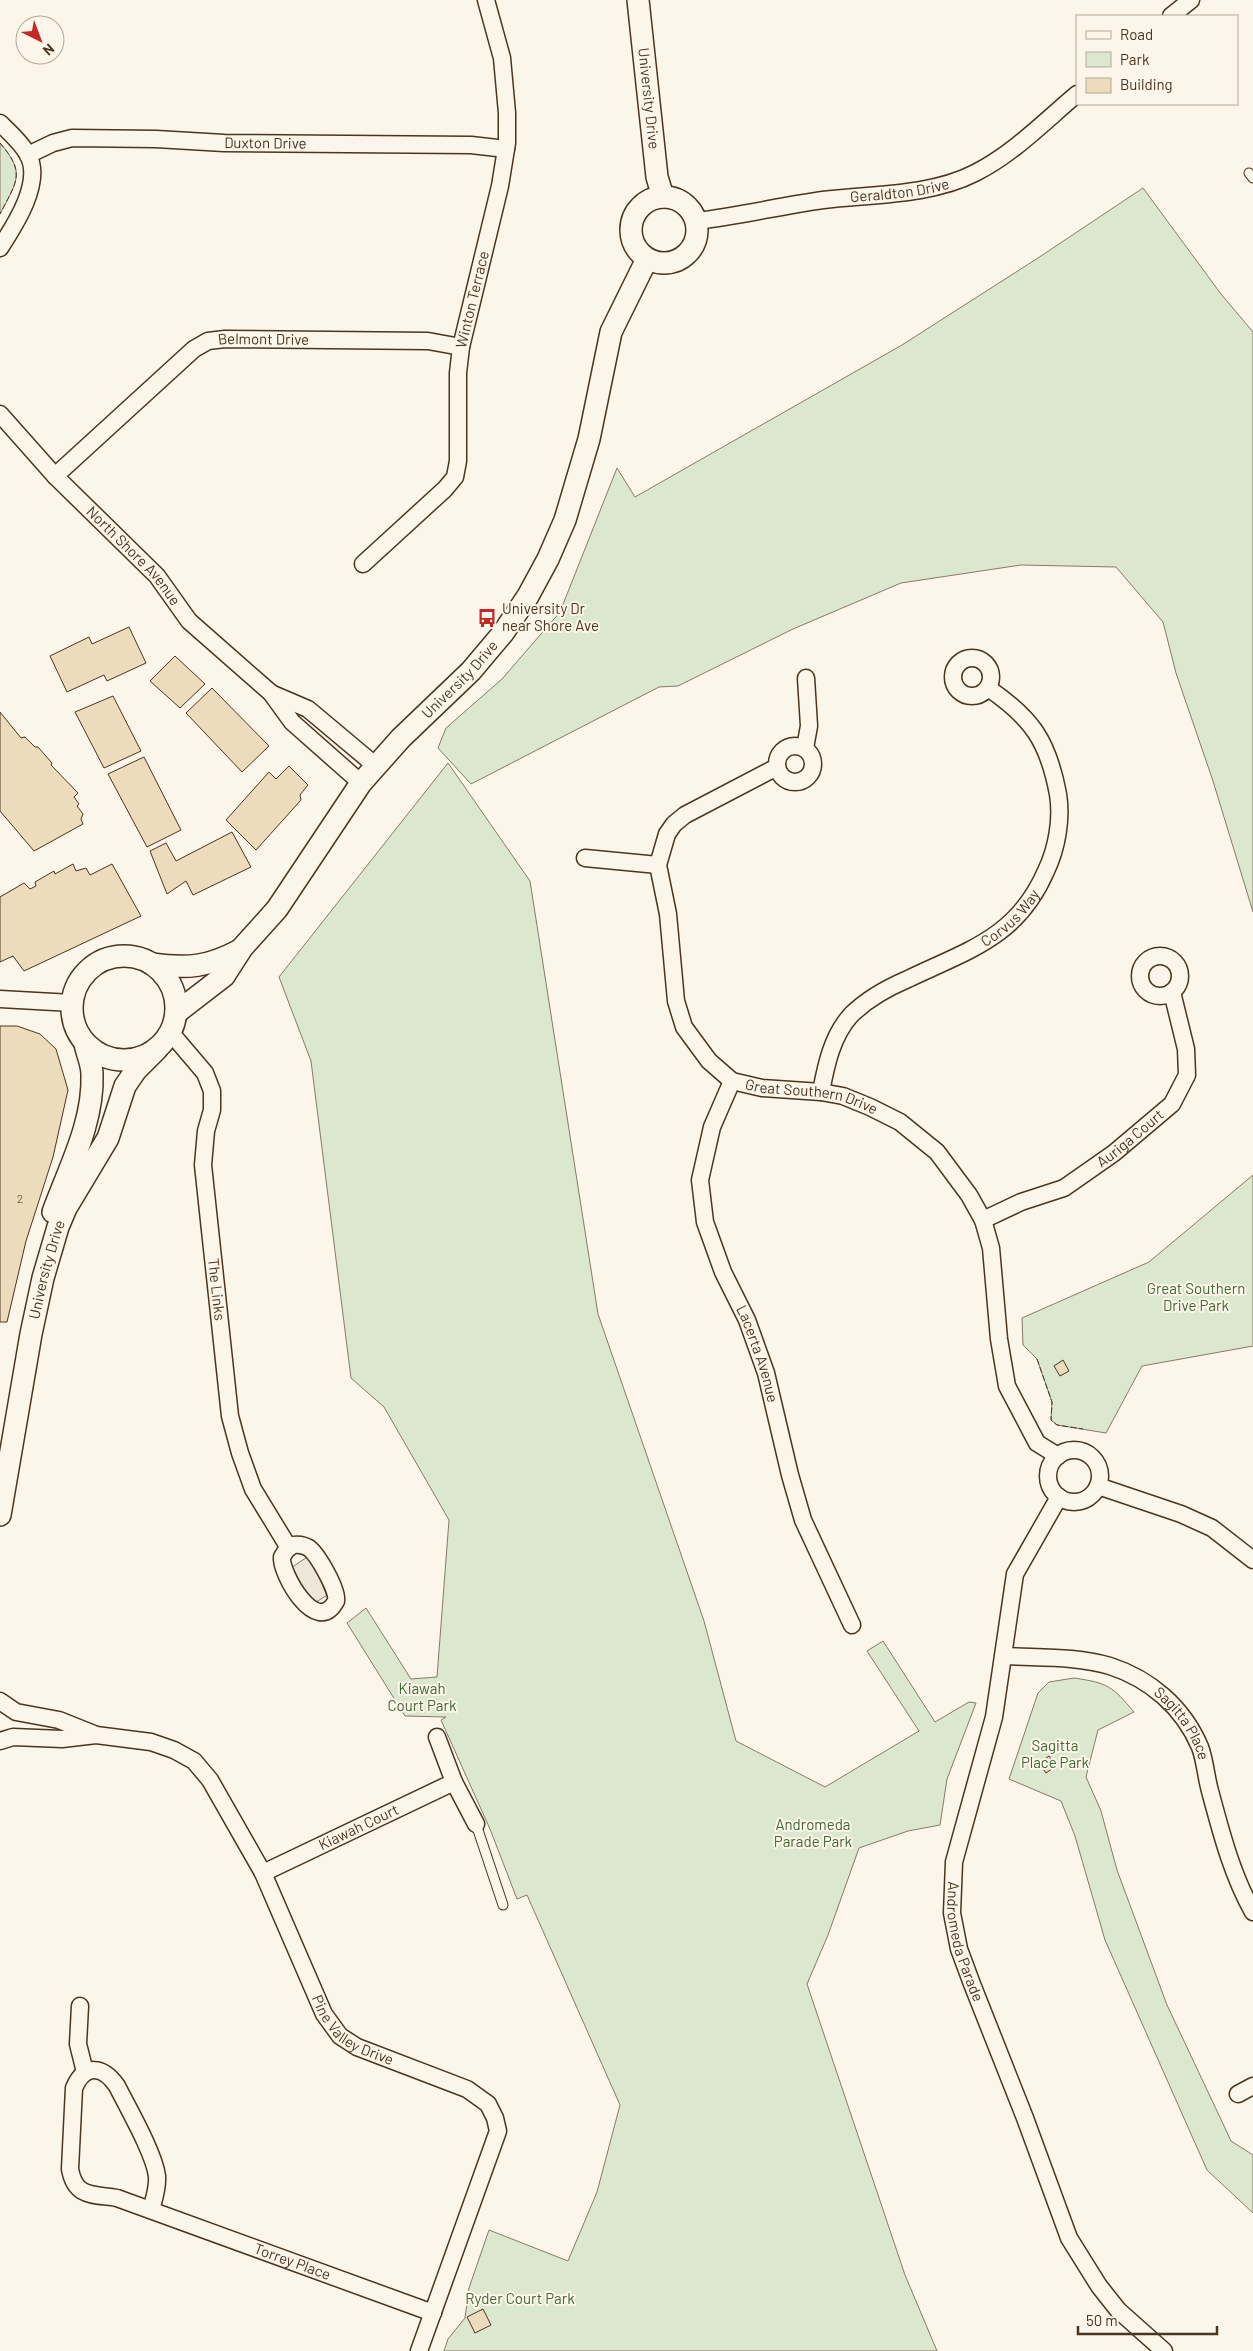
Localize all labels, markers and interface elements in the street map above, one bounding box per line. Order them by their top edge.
north arrow [15,15,65,65]
legend [1076,15,1238,105]
text: Road [1120,25,1153,43]
text: N [40,41,58,59]
street label: University Drive [635,47,664,150]
text: Park [1120,50,1150,68]
text: Building [1120,75,1173,93]
street label: Duxton Drive [224,133,307,152]
street label: Geraldton Drive [849,174,951,205]
street label: Winton Terrace [451,249,492,350]
street label: Belmont Drive [217,329,309,348]
street label: North Shore Avenue [83,502,185,608]
place label: University Dr near Shore Ave [502,599,599,634]
bus stop icon: University Dr near Shore Ave [476,607,498,629]
street label: University Drive [417,636,501,722]
street label: Corvus Way [977,886,1043,950]
street label: Great Southern Drive [744,1074,881,1117]
street label: Auriga Court [1093,1105,1167,1171]
house number: 2 [17,1191,23,1205]
street label: University Drive [24,1217,68,1321]
street label: The Links [205,1257,230,1322]
park label: Great Southern Drive Park [1147,1279,1245,1314]
street label: Lacerta Avenue [733,1302,783,1404]
park label: Kiawah Court Park [388,1679,457,1714]
street label: Sagitta Place [1151,1682,1213,1762]
park label: Sagitta Place Park [1021,1736,1090,1771]
street label: Kiawah Court [315,1800,401,1853]
park label: Andromeda Parade Park [774,1815,853,1850]
street label: Andromeda Parade [944,1881,988,2004]
street label: Pine Valley Drive [309,1992,396,2068]
street label: Torrey Place [252,2239,333,2283]
park label: Ryder Court Park [465,2289,575,2307]
scale bar [1078,2304,1217,2336]
text: 50 m [1086,2311,1118,2329]

